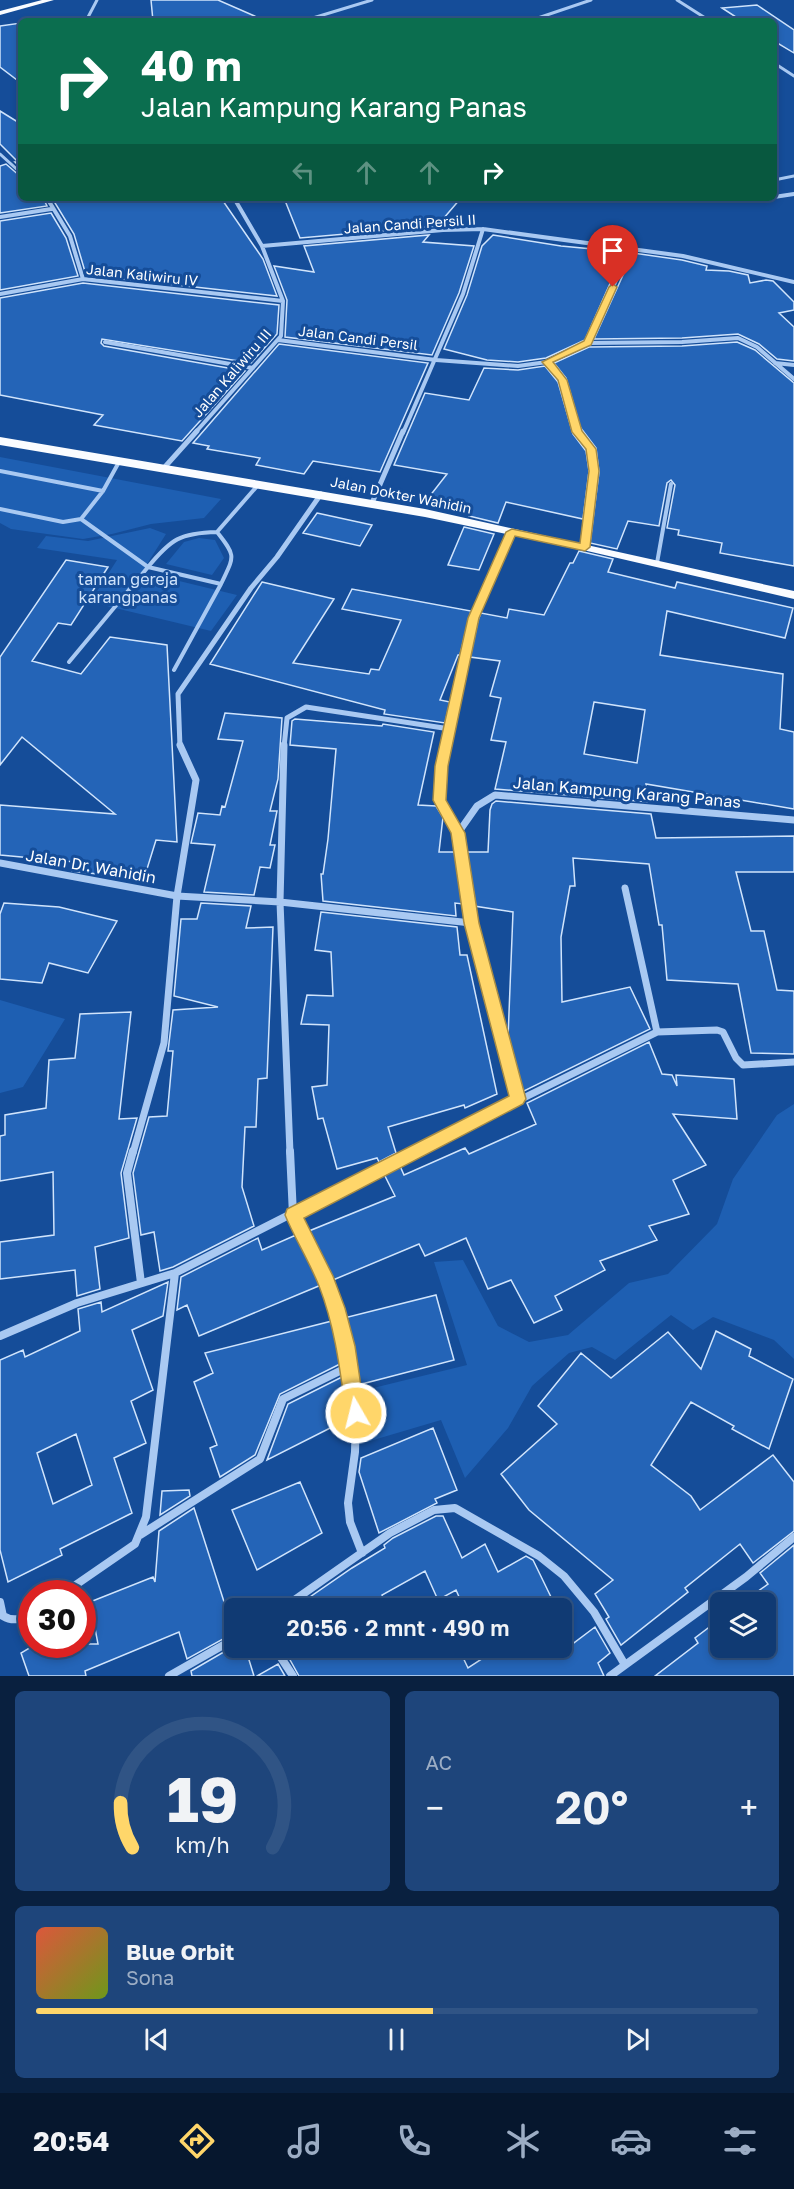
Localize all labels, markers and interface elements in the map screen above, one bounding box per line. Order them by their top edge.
text: 40 m [141,40,242,90]
icon: right [42,42,120,120]
text: Jalan Kampung Karang Panas [141,91,527,123]
icon: left [287,156,320,189]
icon: ahead [350,156,383,189]
icon: ahead [413,156,446,189]
icon: right [476,156,509,189]
street label: Jalan Candi Persil II [343,210,477,237]
pin [587,225,638,287]
icon: arrive [596,234,629,267]
street label: Jalan Kaliwiru IV [85,260,199,289]
street label: Jalan Candi Persil [297,322,419,353]
street label: Jalan Kaliwiru III [189,325,275,420]
street label: Jalan Dokter Wahidin [329,472,473,517]
park label: taman gereja karangpanas [78,569,178,607]
street label: Jalan Kampung Karang Panas [512,772,742,812]
street label: Jalan Dr. Wahidin [24,845,158,887]
position arrow [324,1381,388,1445]
speed limit sign: 30 [18,1580,96,1658]
map controls [710,1592,776,1658]
button: layers [710,1592,776,1658]
text: 20:56 · 2 mnt · 490 m [286,1614,510,1641]
text: AC [426,1750,452,1774]
text: 19 [166,1761,238,1836]
text: 20° [555,1780,628,1834]
text: − [426,1788,444,1827]
text: + [740,1788,758,1827]
text: km/h [175,1832,230,1858]
text: Blue Orbit [126,1938,234,1965]
text: Sona [126,1965,174,1989]
icon: previous [140,2023,173,2056]
icon: pause [380,2023,413,2056]
icon: next [621,2023,654,2056]
icon: directions [176,2120,218,2162]
icon: music [284,2120,326,2162]
icon: phone [393,2120,435,2162]
icon: climate [502,2120,544,2162]
icon: car [610,2120,652,2162]
icon: filters [719,2120,761,2162]
text: 20:54 [33,2125,109,2157]

